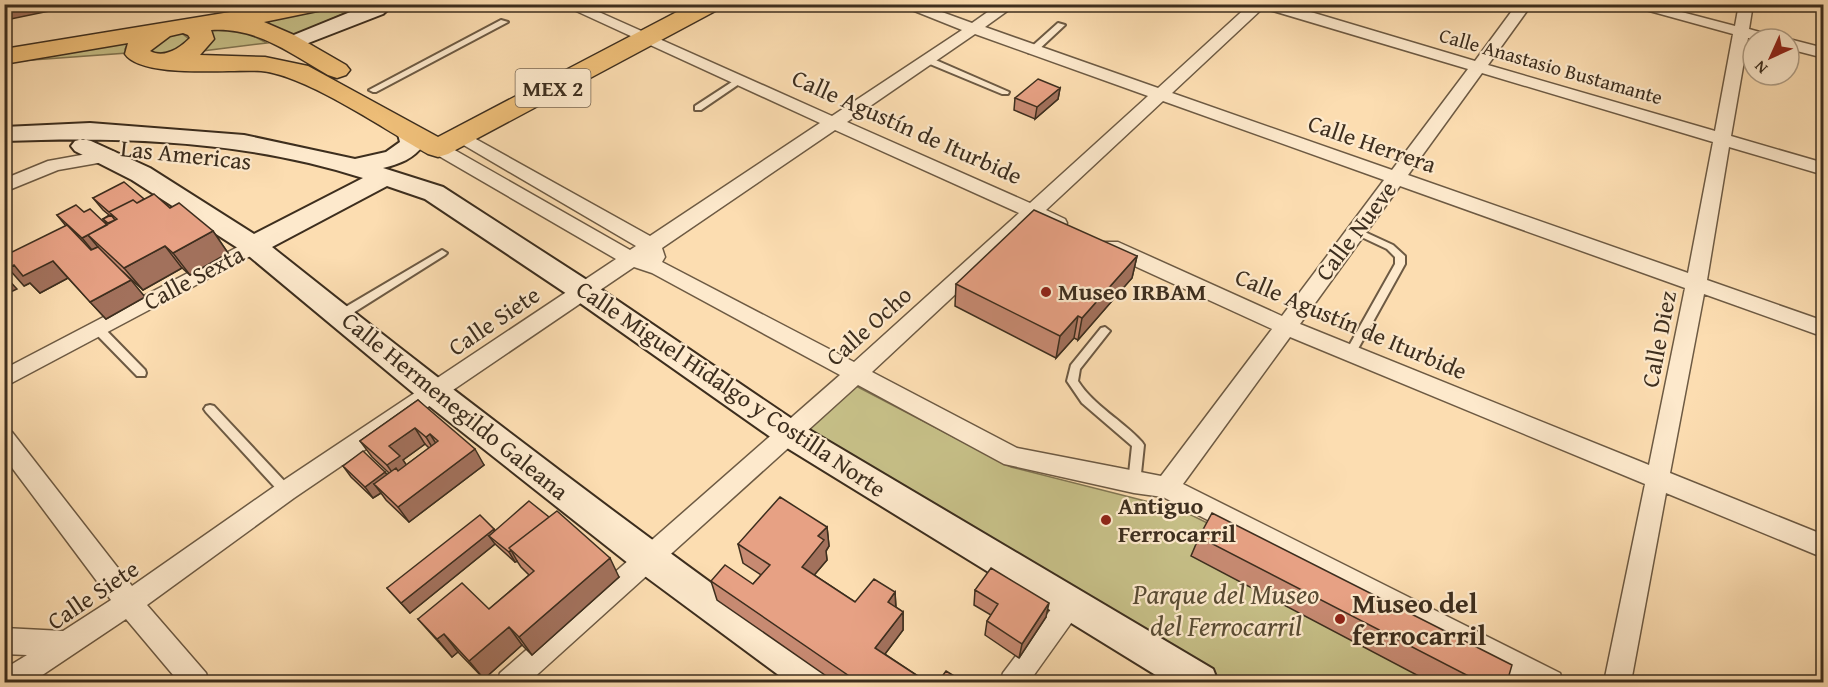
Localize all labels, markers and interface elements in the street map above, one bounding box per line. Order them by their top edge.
street label: Calle Anastasio Bustamante [1436,20,1666,111]
north arrow [1741,27,1801,87]
text: N [1748,55,1773,80]
street label: Calle Agustín de Iturbide [786,60,1028,193]
road number: MEX 2 [516,69,590,107]
street label: Calle Herrera [1303,105,1441,182]
street label: Las Americas [119,130,253,179]
street label: Calle Nueve [1306,173,1405,288]
street label: Calle Sexta [137,236,251,319]
street label: Calle Agustín de Iturbide [1230,259,1473,388]
street label: Calle Miguel Hidalgo y Costilla Norte [569,271,893,506]
place label: Museo IRBAM [1058,274,1206,309]
street label: Calle Siete [441,277,547,364]
street label: Calle Ocho [818,277,919,374]
marker: Museo IRBAM [1039,285,1053,299]
street label: Calle Diez [1632,288,1685,390]
street label: Calle Hermenegildo Galeana [335,303,577,509]
place label: Antiguo Ferrocarril [1118,488,1237,551]
marker: Antiguo Ferrocarril [1099,513,1113,527]
street label: Calle Siete [40,551,146,638]
park label: Parque del Museo del Ferrocarril [1132,573,1319,646]
place label: Museo del ferrocarril [1352,582,1486,655]
marker: Museo del ferrocarril [1333,612,1347,626]

